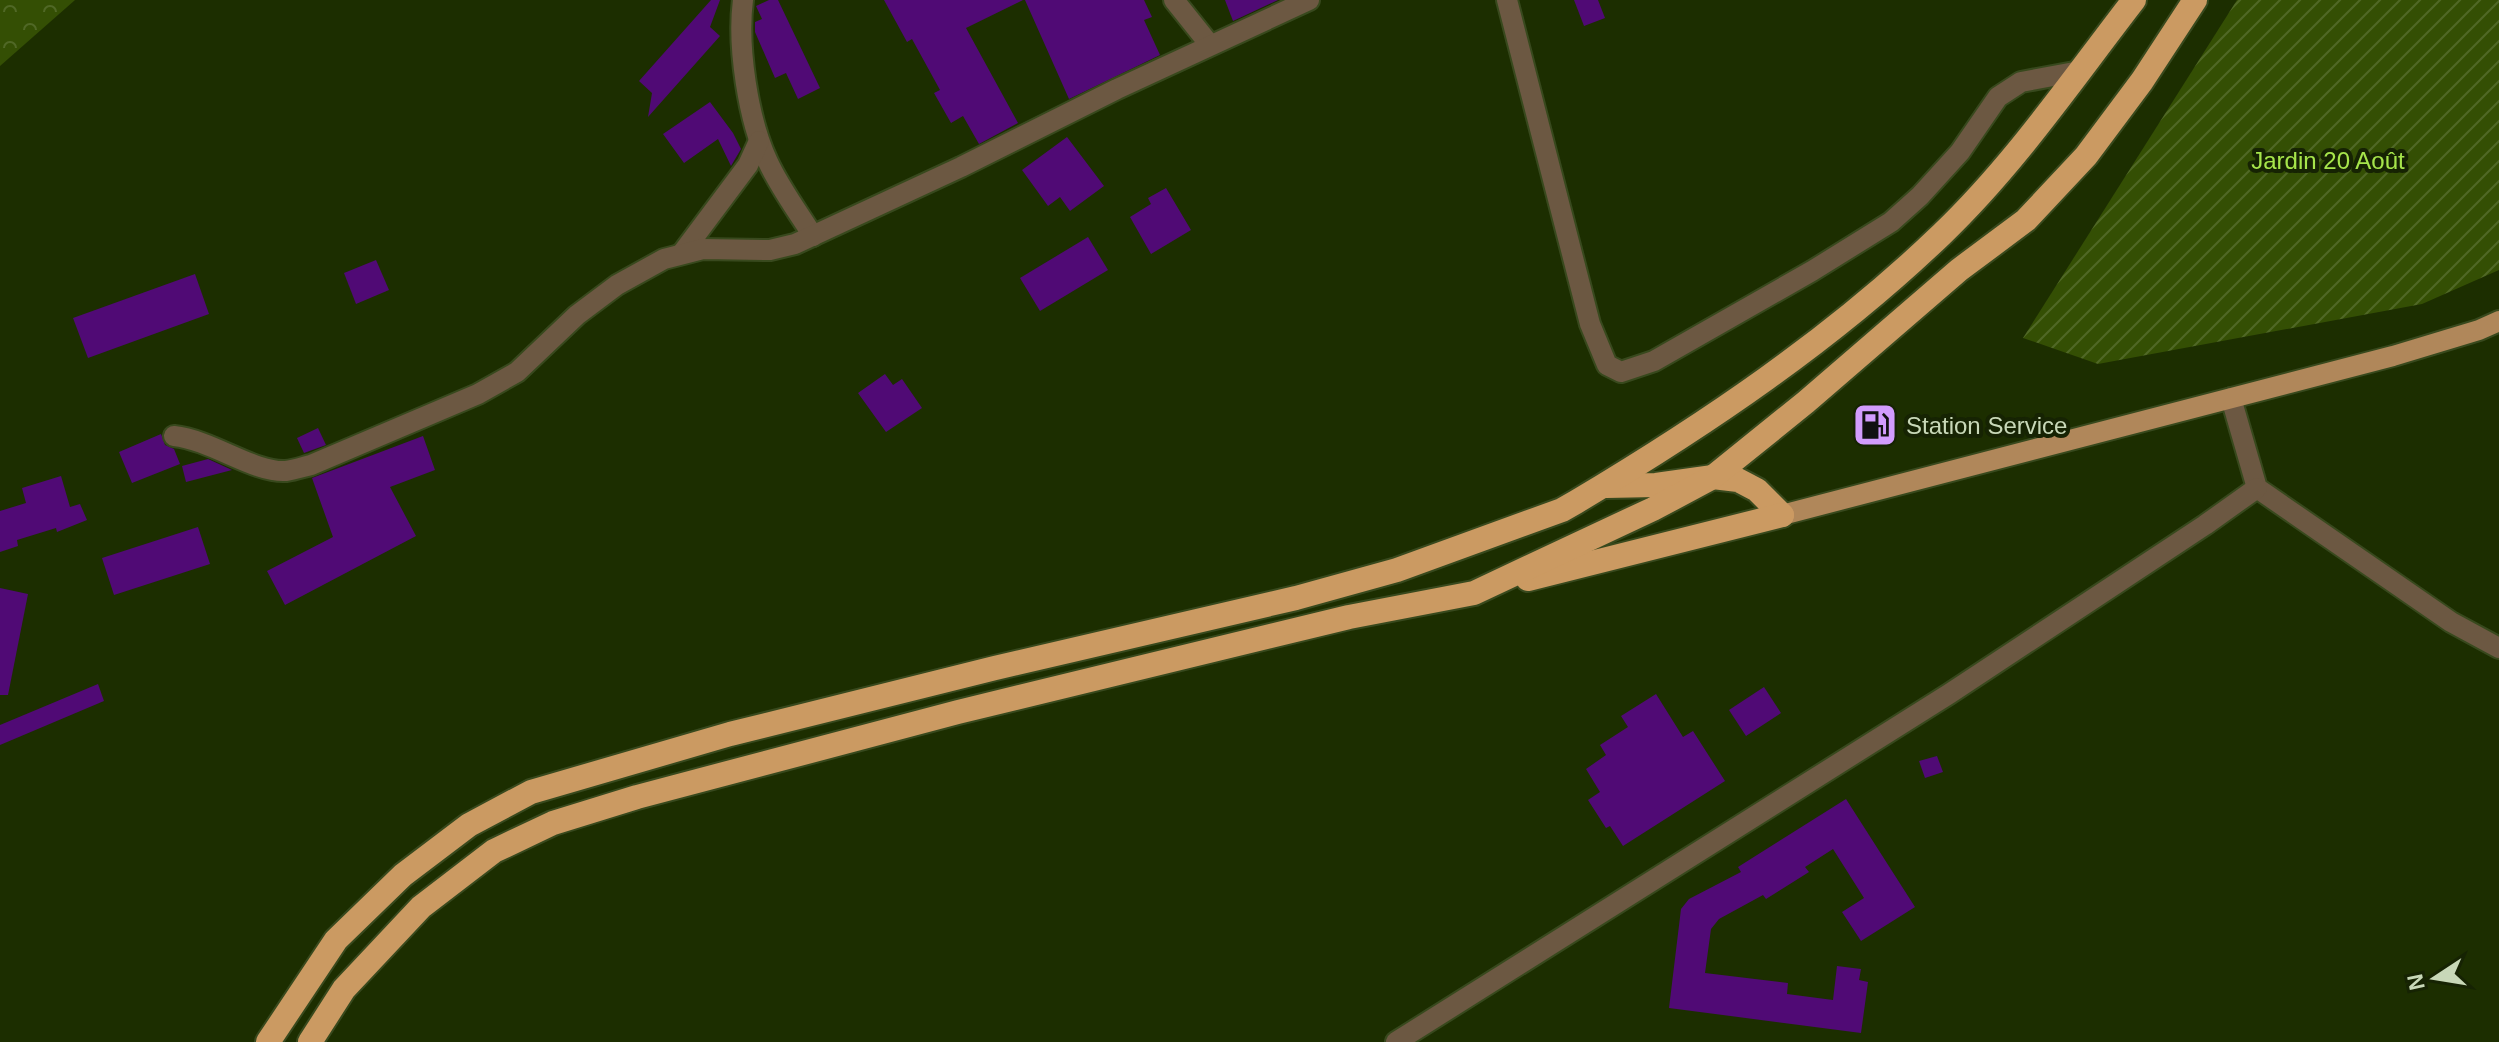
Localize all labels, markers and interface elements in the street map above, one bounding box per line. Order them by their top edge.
park label: Jardin 20 Août [2251,147,2405,174]
fuel station icon: Station Service [1851,401,1899,449]
place label: Station Service [1906,412,2067,439]
north arrow [2395,938,2475,1018]
text: N [2402,972,2430,992]

